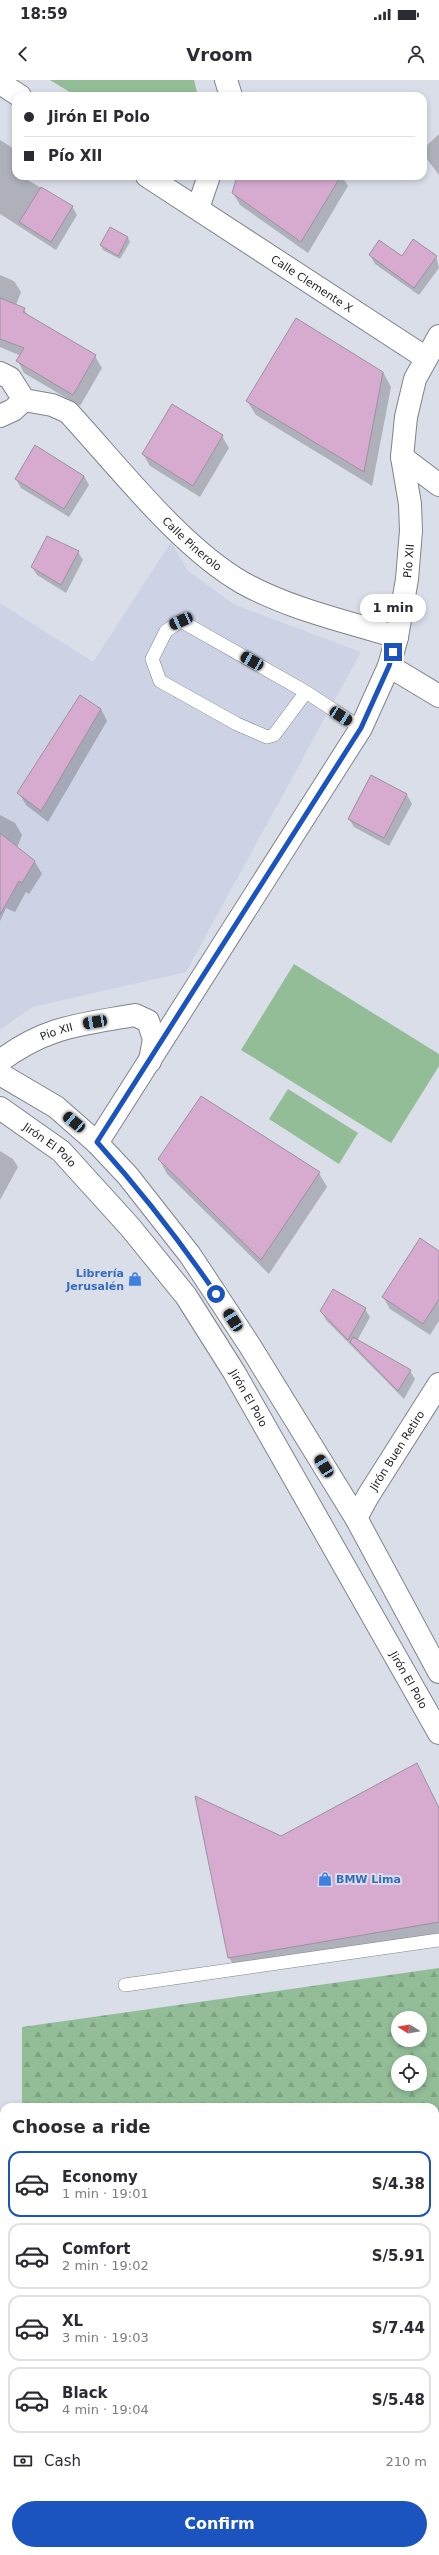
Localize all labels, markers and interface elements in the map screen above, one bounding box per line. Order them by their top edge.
text: 18:59 [20,5,68,23]
icon: back [12,43,34,65]
icon: person [405,43,427,65]
text: Vroom [186,44,253,65]
text: Jirón El Polo [48,108,150,126]
text: Pío XII [48,147,102,165]
street label: Calle Clemente X [268,253,355,316]
street label: Calle Pinerolo [159,514,224,574]
street label: Pío XII [401,543,417,578]
callout: 1 min [360,594,426,622]
text: 1 min [373,600,413,615]
car [168,611,194,631]
route end [384,643,402,661]
car [239,650,265,672]
car [328,704,354,728]
car [82,1014,108,1030]
street label: Pío XII [38,1021,74,1043]
car [61,1110,87,1134]
street label: Jirón El Polo [20,1120,79,1170]
place label: Librería Jerusalén [65,1267,124,1293]
shop icon: Librería Jerusalén [127,1271,143,1287]
route start [207,1285,225,1303]
car [221,1307,245,1333]
street label: Jirón El Polo [226,1366,270,1430]
street label: Jirón Buen Retiro [367,1408,428,1494]
car [313,1453,335,1479]
street label: Jirón El Polo [386,1648,430,1711]
shop icon: BMW Lima [317,1871,333,1887]
place label: BMW Lima [336,1873,401,1886]
north arrow [391,2011,427,2047]
map controls [391,2011,427,2091]
button: locate [391,2055,427,2091]
text: Choose a ride [12,2116,151,2137]
icon: car [14,2166,50,2202]
text: Economy [62,2168,138,2186]
text: S/4.38 [372,2175,425,2193]
text: 1 min · 19:01 [62,2186,149,2201]
icon: car [14,2238,50,2274]
text: Comfort [62,2240,130,2258]
text: S/5.91 [372,2247,425,2265]
text: 2 min · 19:02 [62,2258,149,2273]
icon: car [14,2310,50,2346]
text: XL [62,2312,83,2330]
text: S/7.44 [372,2319,425,2337]
text: 3 min · 19:03 [62,2330,149,2345]
icon: car [14,2382,50,2418]
text: Black [62,2384,108,2402]
text: S/5.48 [372,2391,425,2409]
text: 4 min · 19:04 [62,2402,149,2417]
icon: cash [12,2450,34,2472]
text: Cash [44,2452,81,2470]
text: 210 m [385,2454,427,2469]
button: Confirm [12,2501,427,2547]

